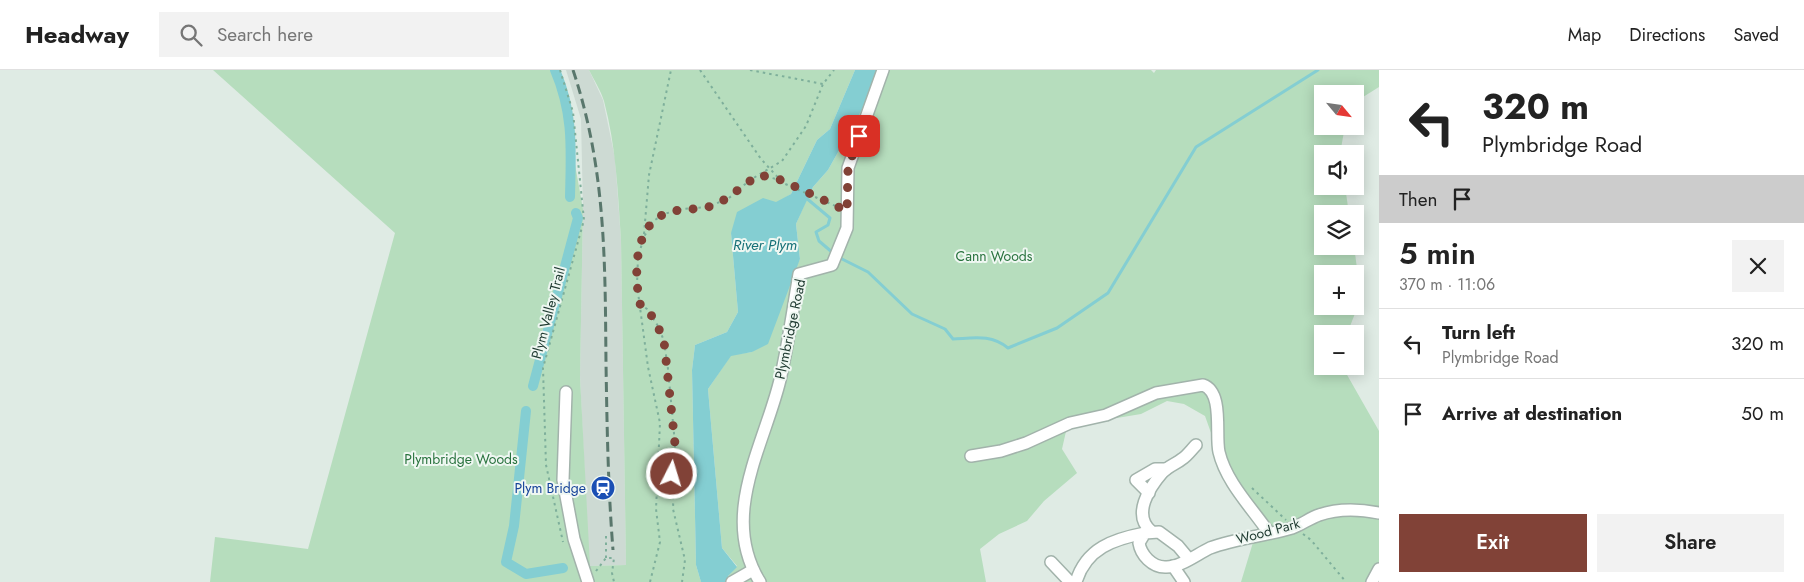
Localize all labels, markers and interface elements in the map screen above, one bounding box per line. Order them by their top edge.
search box [159,12,509,57]
text: Headway [25,17,129,52]
icon: search [177,21,205,49]
text: Search here [217,21,313,48]
text: Map [1568,22,1601,48]
text: Directions [1629,22,1705,48]
text: Saved [1733,22,1779,48]
text: 320 m [1482,82,1589,132]
north arrow [1314,85,1364,135]
map controls [1314,85,1364,375]
icon: left [1399,90,1464,155]
pin [838,115,880,157]
icon: arrive [845,122,873,150]
text: Plymbridge Road [1482,128,1642,160]
button: sound [1314,145,1364,195]
icon: arrive [1448,185,1476,213]
text: Then [1399,186,1438,213]
button: layers [1314,205,1364,255]
text: 5 min [1399,232,1476,275]
water label: River Plym [733,234,797,256]
button: close [1732,240,1784,292]
park label: Cann Woods [956,246,1033,266]
street label: Plym Valley Trail [526,265,570,361]
button: + [1314,265,1364,315]
text: 370 m · 11:06 [1399,273,1495,296]
street label: Plymbridge Road [770,277,810,381]
text: Turn left [1442,319,1515,346]
button: − [1314,325,1364,375]
icon: left [1399,330,1427,358]
text: 320 m [1731,330,1784,357]
text: Plymbridge Road [1442,346,1559,369]
icon: arrive [1399,400,1427,428]
text: Arrive at destination [1442,400,1622,427]
text: 50 m [1741,400,1784,427]
position arrow [645,447,697,499]
park label: Plymbridge Woods [404,449,518,469]
station icon: Plym Bridge [590,475,616,501]
place label: Plym Bridge [514,478,586,498]
street label: Wood Park [1234,513,1303,549]
button: Exit [1399,514,1587,572]
button: Share [1597,514,1784,572]

